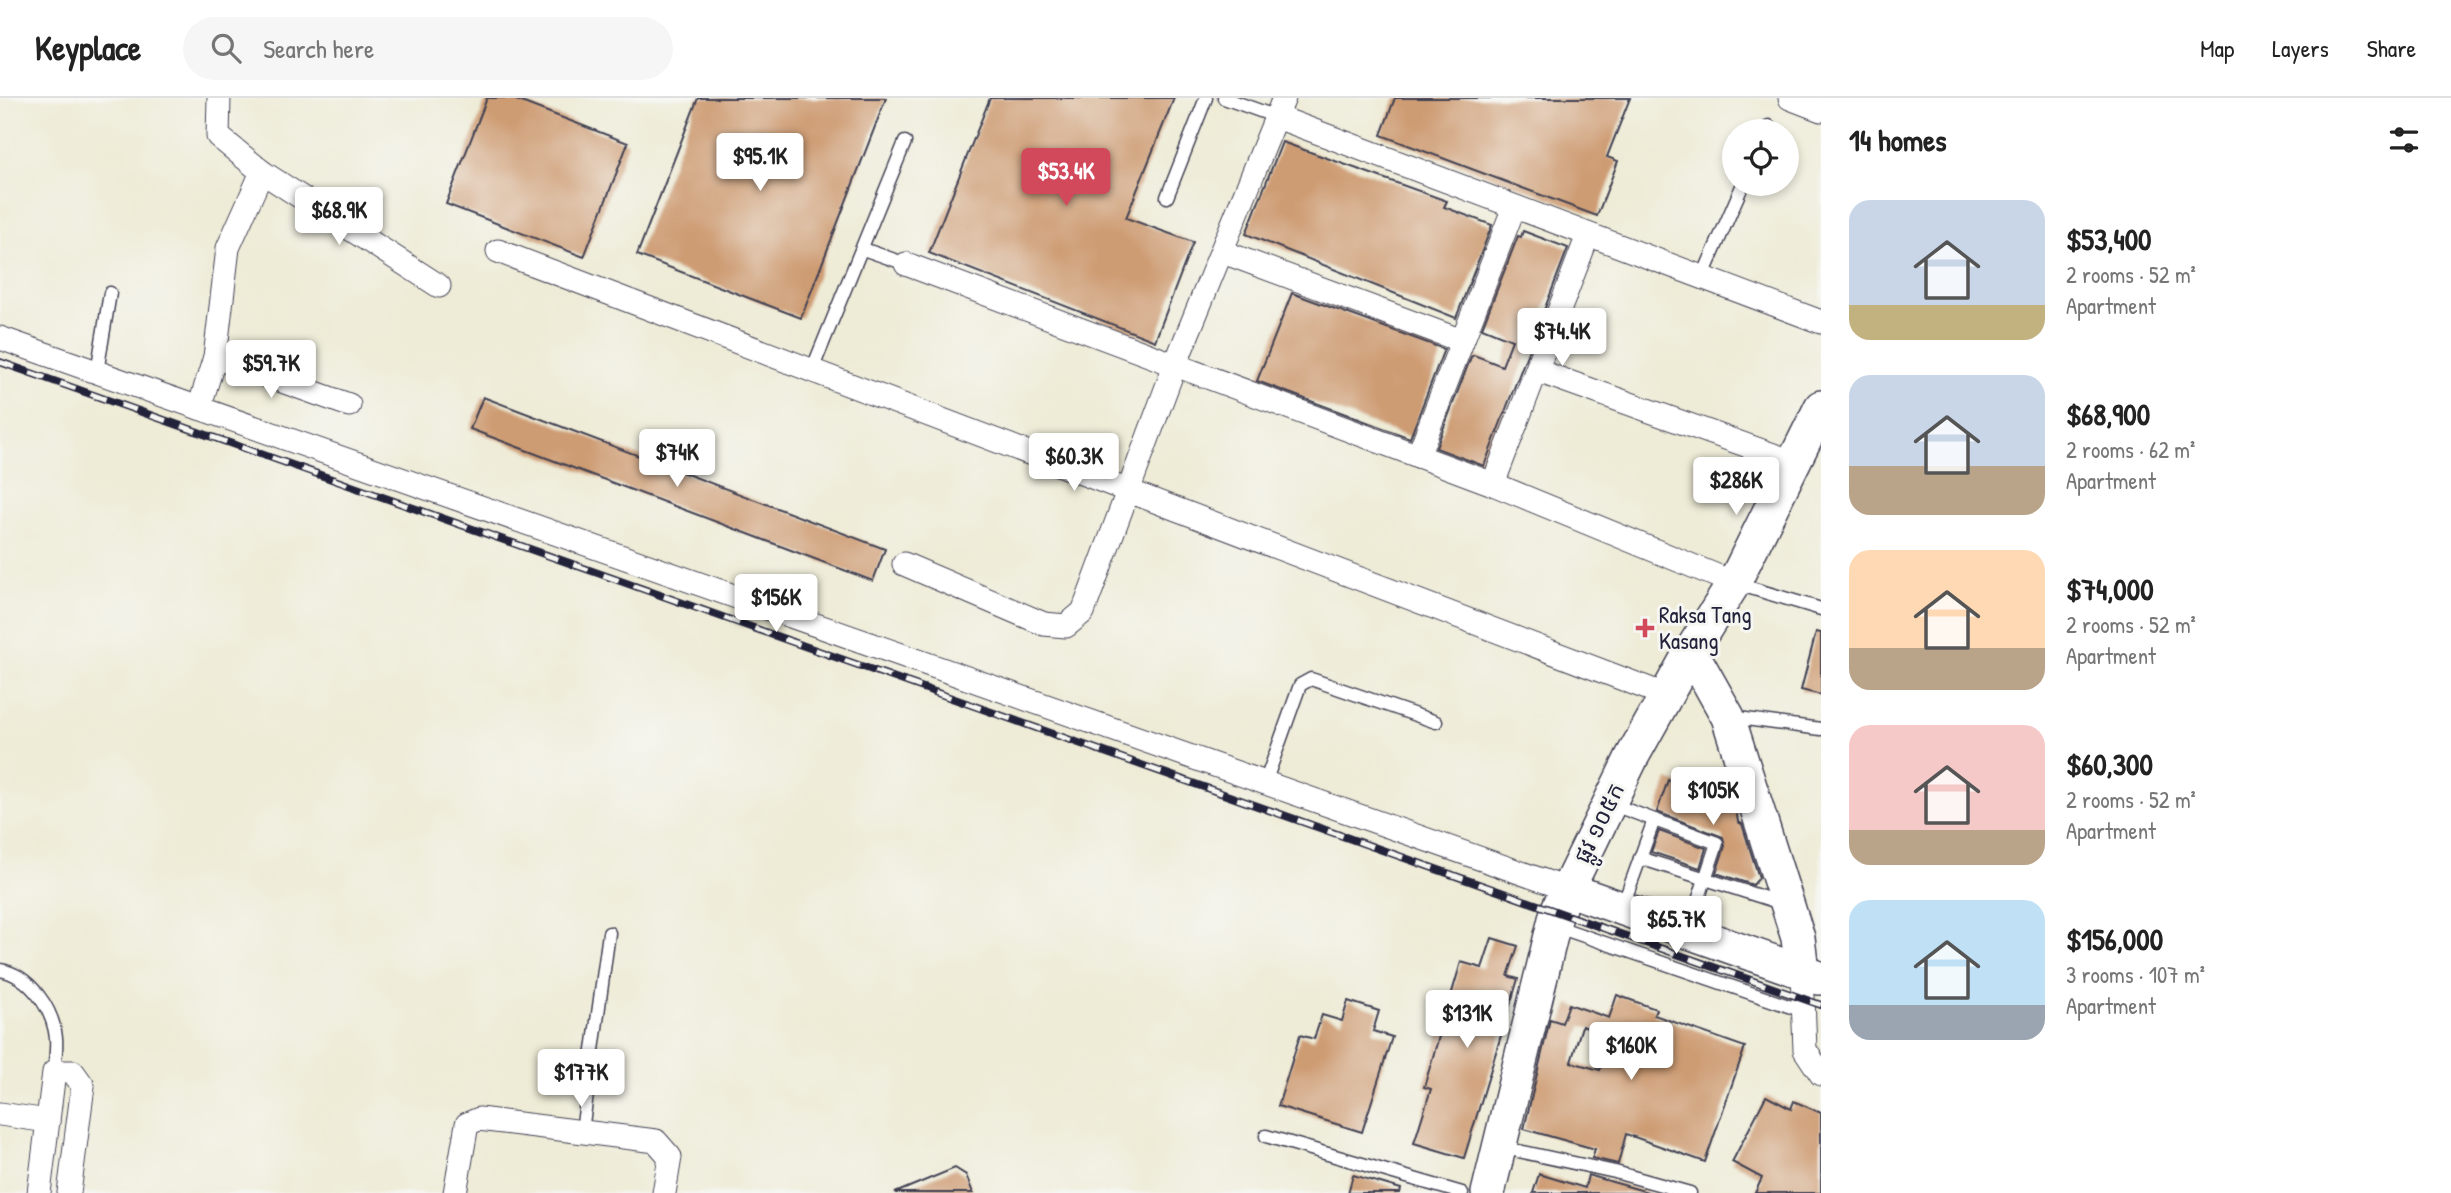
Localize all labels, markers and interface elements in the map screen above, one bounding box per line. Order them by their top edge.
search box [183,17,673,80]
text: Keyplace [35,26,141,70]
icon: search [207,29,245,67]
text: Search here [263,31,374,66]
text: Map [2200,32,2234,64]
text: Layers [2272,32,2329,64]
text: Share [2367,32,2416,64]
map controls [1722,119,1799,196]
button: locate [1722,119,1799,196]
text: 14 homes [1849,120,1947,160]
icon: filters [2385,121,2423,159]
pin: $95.1K [703,134,817,193]
text: $95.1K [732,140,788,171]
pin: $53.4K [1009,148,1123,208]
text: $53.4K [1037,155,1095,186]
pin: $68.9K [282,188,396,247]
text: $68.9K [311,194,367,225]
text: $53,400 [2066,219,2152,259]
icon: home [1905,228,1989,312]
text: 2 rooms · 52 m² [2066,259,2196,290]
text: Apartment [2066,290,2156,321]
pin: $74.4K [1505,308,1619,368]
text: $74.4K [1533,315,1591,346]
pin: $59.7K [214,341,328,400]
text: $59.7K [242,347,300,378]
text: $68,900 [2066,394,2150,434]
icon: home [1905,403,1989,487]
pin: $74K [636,430,718,489]
pin: $60.3K [1017,434,1131,493]
text: 2 rooms · 62 m² [2066,434,2195,465]
text: $74K [655,436,699,467]
text: $60.3K [1045,440,1103,471]
pin: $286K [1687,458,1785,517]
text: $286K [1709,464,1763,495]
text: Apartment [2066,465,2156,496]
text: $74,000 [2066,569,2154,609]
pin: $156K [727,574,825,634]
icon: home [1905,578,1989,662]
text: $156K [751,581,801,612]
place label: Raksa Tang Kasang [1659,599,1752,656]
text: 2 rooms · 52 m² [2066,609,2196,640]
marker: Raksa Tang Kasang [1637,620,1653,636]
text: Apartment [2066,640,2156,671]
text: $60,300 [2066,744,2153,784]
icon: home [1905,753,1989,837]
pin: $105K [1664,768,1762,827]
text: $105K [1687,774,1739,805]
street label: ផ្លូវ ១០៥ក [1566,777,1637,871]
text: 2 rooms · 52 m² [2066,784,2196,815]
text: Apartment [2066,815,2156,846]
pin: $65.7K [1619,896,1733,956]
text: $65.7K [1647,903,1705,934]
text: $156,000 [2066,919,2163,959]
icon: home [1905,928,1989,1012]
text: 3 rooms · 107 m² [2066,959,2205,990]
pin: $131K [1418,990,1516,1050]
text: Apartment [2066,990,2156,1021]
text: $131K [1442,997,1492,1028]
pin: $160K [1582,1023,1680,1082]
text: $160K [1605,1029,1657,1060]
pin: $177K [532,1049,630,1109]
text: $177K [554,1056,608,1087]

